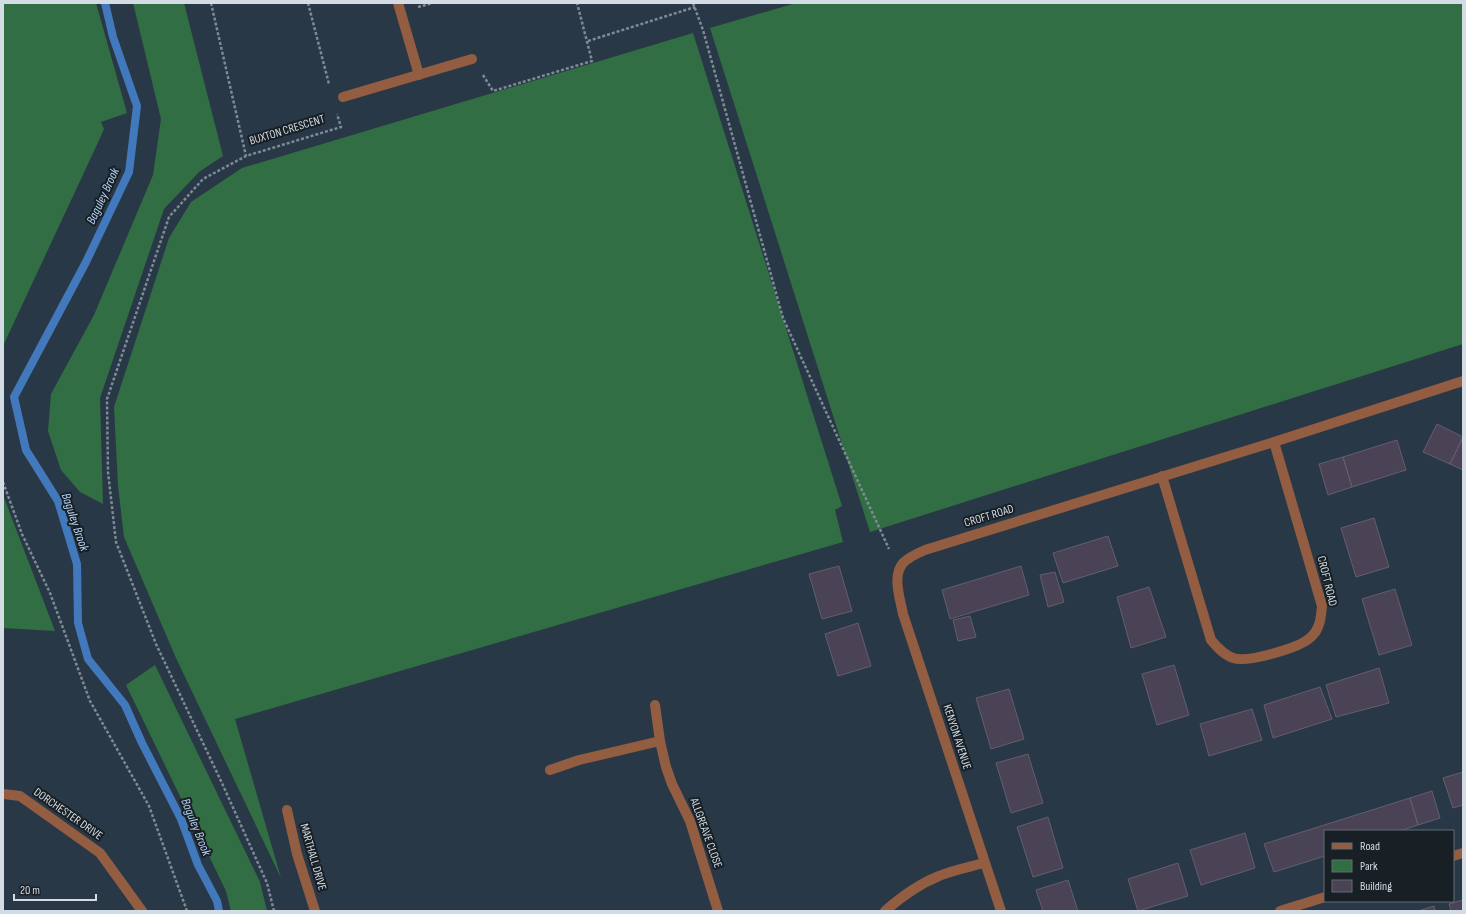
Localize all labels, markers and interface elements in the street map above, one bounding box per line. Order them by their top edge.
street label: BUXTON CRESCENT [247,111,327,149]
water label: Baguley Brook [83,164,123,227]
water label: Baguley Brook [58,491,93,554]
street label: CROFT ROAD [962,501,1016,531]
street label: CROFT ROAD [1314,554,1340,608]
street label: KENYON AVENUE [939,703,975,771]
street label: DORCHESTER DRIVE [31,785,105,843]
street label: ALLGREAVE CLOSE [686,795,726,870]
water label: Baguley Brook [177,796,215,859]
street label: MARTHALL DRIVE [296,822,330,892]
legend [1324,830,1454,902]
text: Road [1360,839,1380,854]
text: Park [1360,859,1378,874]
scale bar [14,876,96,902]
text: Building [1360,879,1392,894]
text: 20 m [20,883,40,898]

